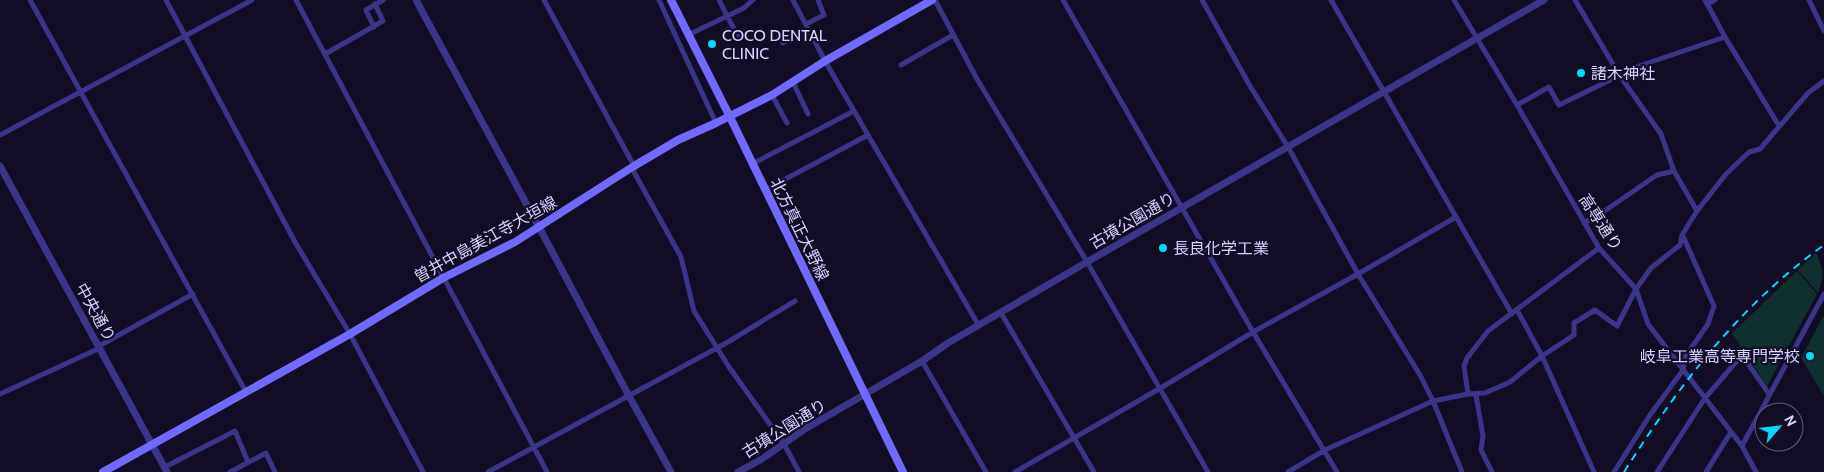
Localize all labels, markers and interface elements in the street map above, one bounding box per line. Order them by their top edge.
place label: COCO DENTAL CLINIC [722,26,827,63]
marker: COCO DENTAL CLINIC [706,38,718,50]
place label: 諸木神社 [1591,64,1655,83]
marker: 諸木神社 [1575,67,1587,79]
street label: 北方真正大野線 [766,175,833,284]
street label: 古墳公園通り [1086,188,1179,253]
street label: 高専通り [1575,190,1626,254]
street label: 曽井中島美江寺大垣線 [411,192,560,287]
place label: 長良化学工業 [1173,239,1269,258]
marker: 長良化学工業 [1157,242,1169,254]
street label: 中央通り [72,280,119,345]
place label: 岐阜工業高等専門学校 [1640,347,1800,366]
marker: 岐阜工業高等専門学校 [1804,350,1816,362]
street label: 古墳公園通り [739,395,830,462]
north arrow [1754,402,1804,452]
text: N [1780,412,1801,429]

